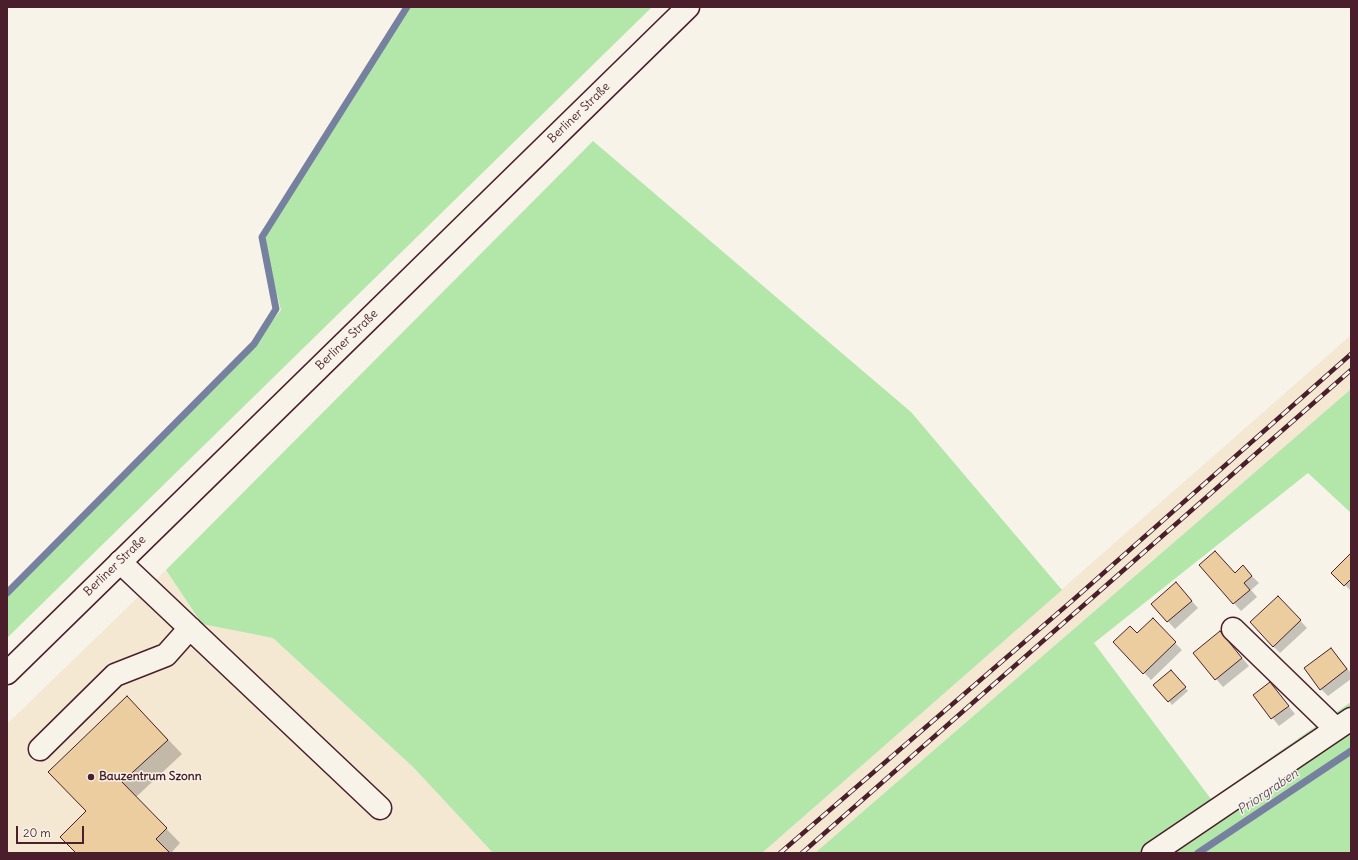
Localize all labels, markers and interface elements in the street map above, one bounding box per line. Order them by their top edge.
street label: Berliner Straße [545,80,613,146]
street label: Berliner Straße [313,307,381,373]
street label: Berliner Straße [81,533,149,599]
water label: Priorgraben [1235,766,1301,818]
place label: Bauzentrum Szonn [99,770,202,784]
marker: Bauzentrum Szonn [86,772,96,782]
scale bar [18,818,86,844]
text: 20 m [23,825,51,840]

